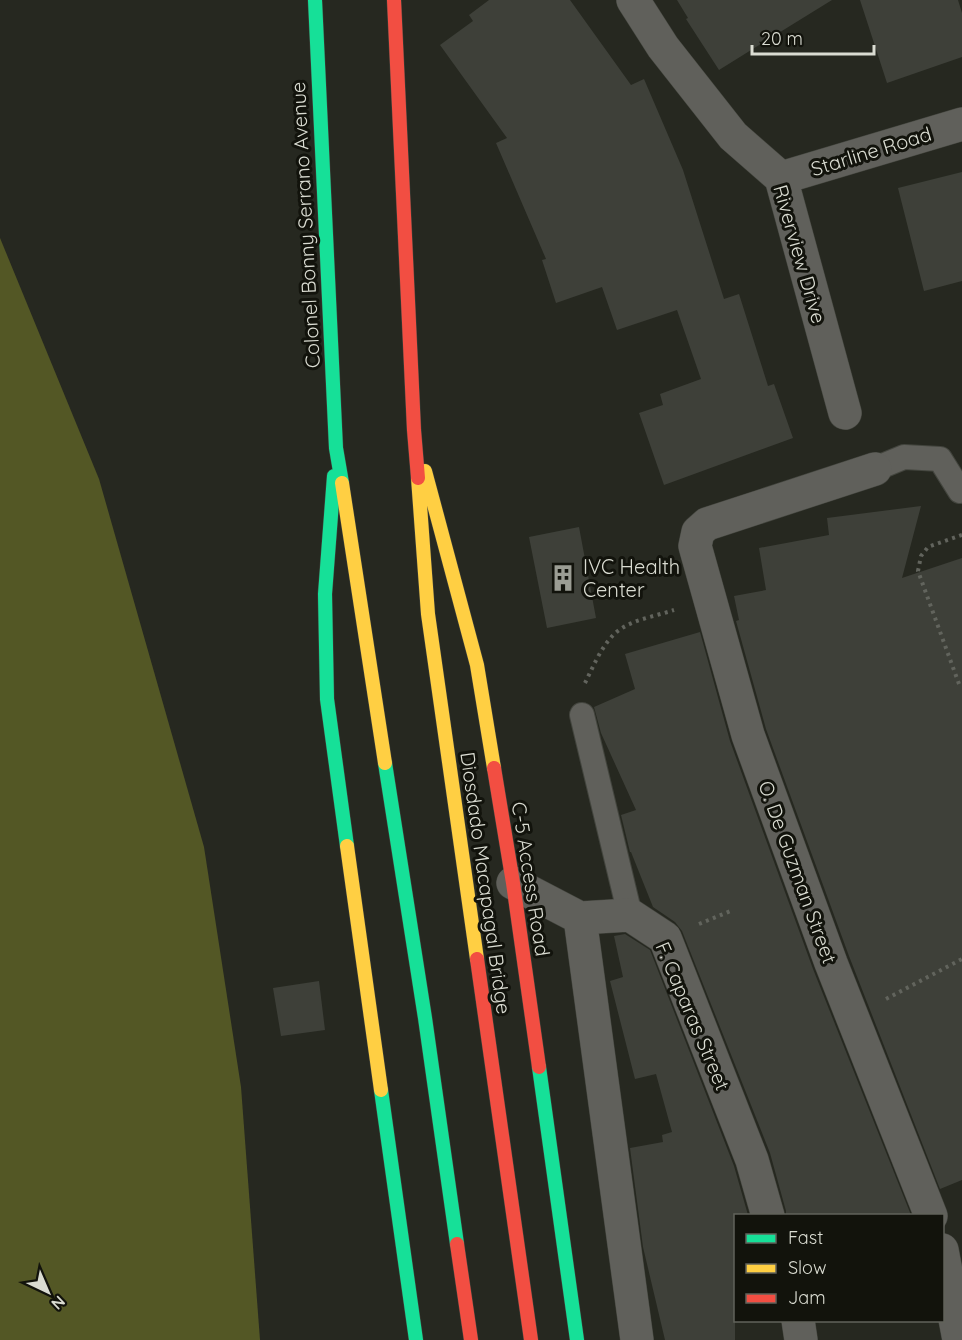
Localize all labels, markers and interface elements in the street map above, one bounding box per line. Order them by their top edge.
scale bar [752,18,874,56]
text: 20 m [761,27,803,50]
street label: Colonel Bonny Serrano Avenue [285,81,325,369]
street label: Starline Road [808,121,934,181]
street label: Riverview Drive [768,182,832,326]
place label: IVC Health Center [583,554,680,602]
building icon: IVC Health Center [548,563,578,593]
street label: Diosdado Macapagal Bridge [455,750,517,1016]
street label: O. De Guzman Street [753,777,843,967]
street label: C-5 Access Road [506,800,556,958]
street label: F. Caparas Street [650,938,736,1094]
legend [734,1214,944,1322]
text: Fast [788,1226,823,1249]
text: Slow [788,1256,826,1279]
north arrow [18,1262,78,1322]
text: Jam [788,1286,826,1309]
text: N [47,1292,70,1314]

